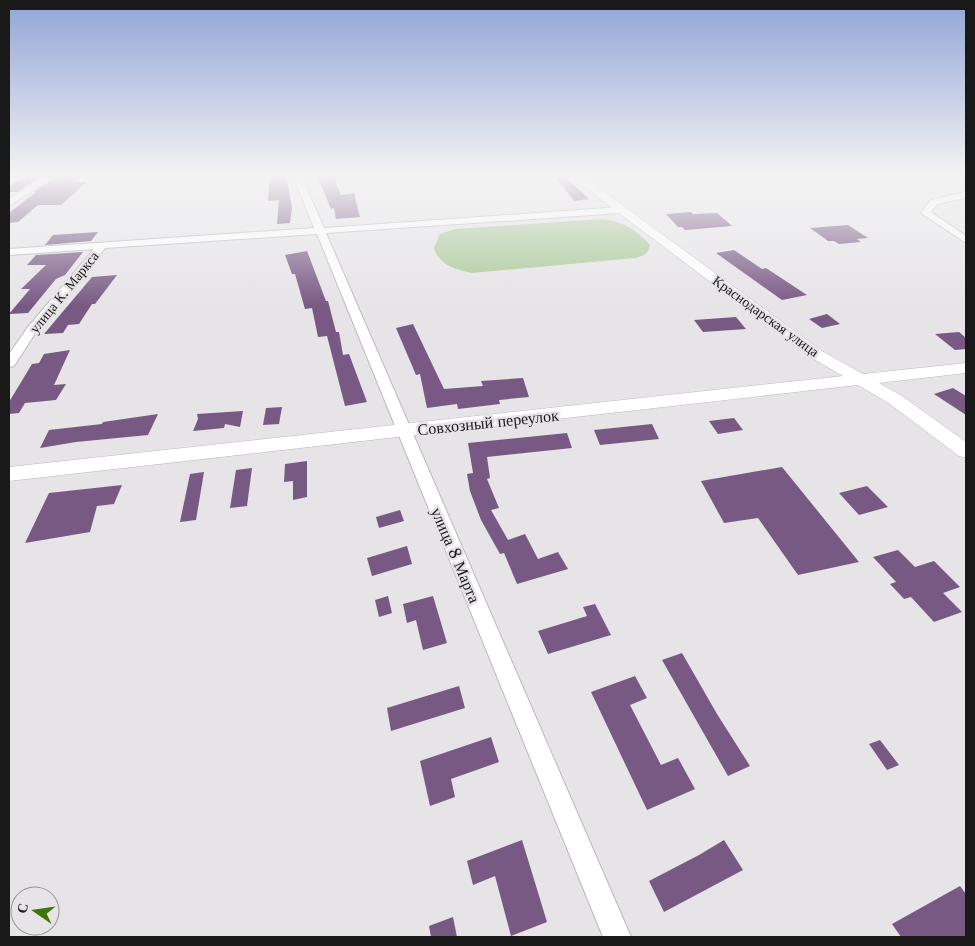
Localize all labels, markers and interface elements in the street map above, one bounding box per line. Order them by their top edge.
street label: улица К. Маркса [25,247,103,337]
street label: Краснодарская улица [709,271,823,361]
street label: Совхозный переулок [416,405,560,439]
street label: улица 8 Марта [427,504,485,606]
north arrow [10,886,60,936]
text: С [12,901,32,915]

